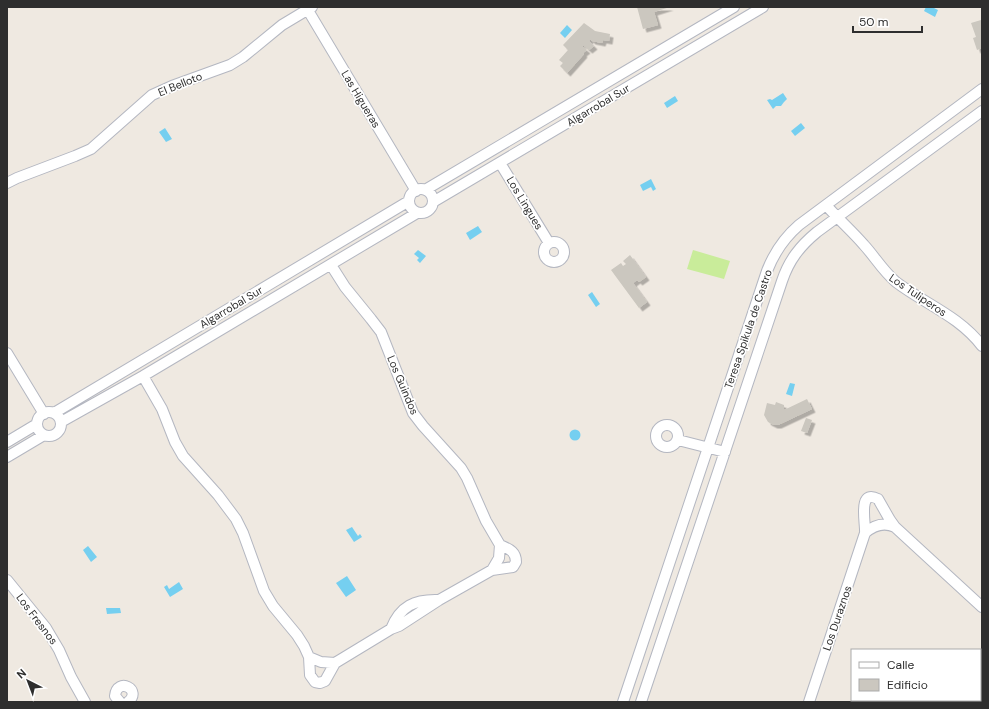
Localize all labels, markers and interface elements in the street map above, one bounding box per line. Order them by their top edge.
scale bar [853,8,922,34]
text: 50 m [859,14,888,30]
street label: Las Higueras [338,68,384,130]
street label: El Belloto [156,69,204,99]
street label: Algarrobal Sur [564,81,632,129]
street label: Los Lingues [504,174,546,232]
street label: Teresa Spikula de Castro [721,268,775,390]
street label: Los Tuliperos [886,271,950,319]
street label: Algarrobal Sur [197,283,265,331]
street label: Los Guindos [384,353,422,417]
street label: Los Duraznos [819,584,855,652]
street label: Los Fresnos [13,591,61,647]
legend [851,649,981,701]
text: Calle [887,657,914,673]
north arrow [8,661,48,701]
text: N [14,666,29,681]
text: Edificio [887,677,928,693]

